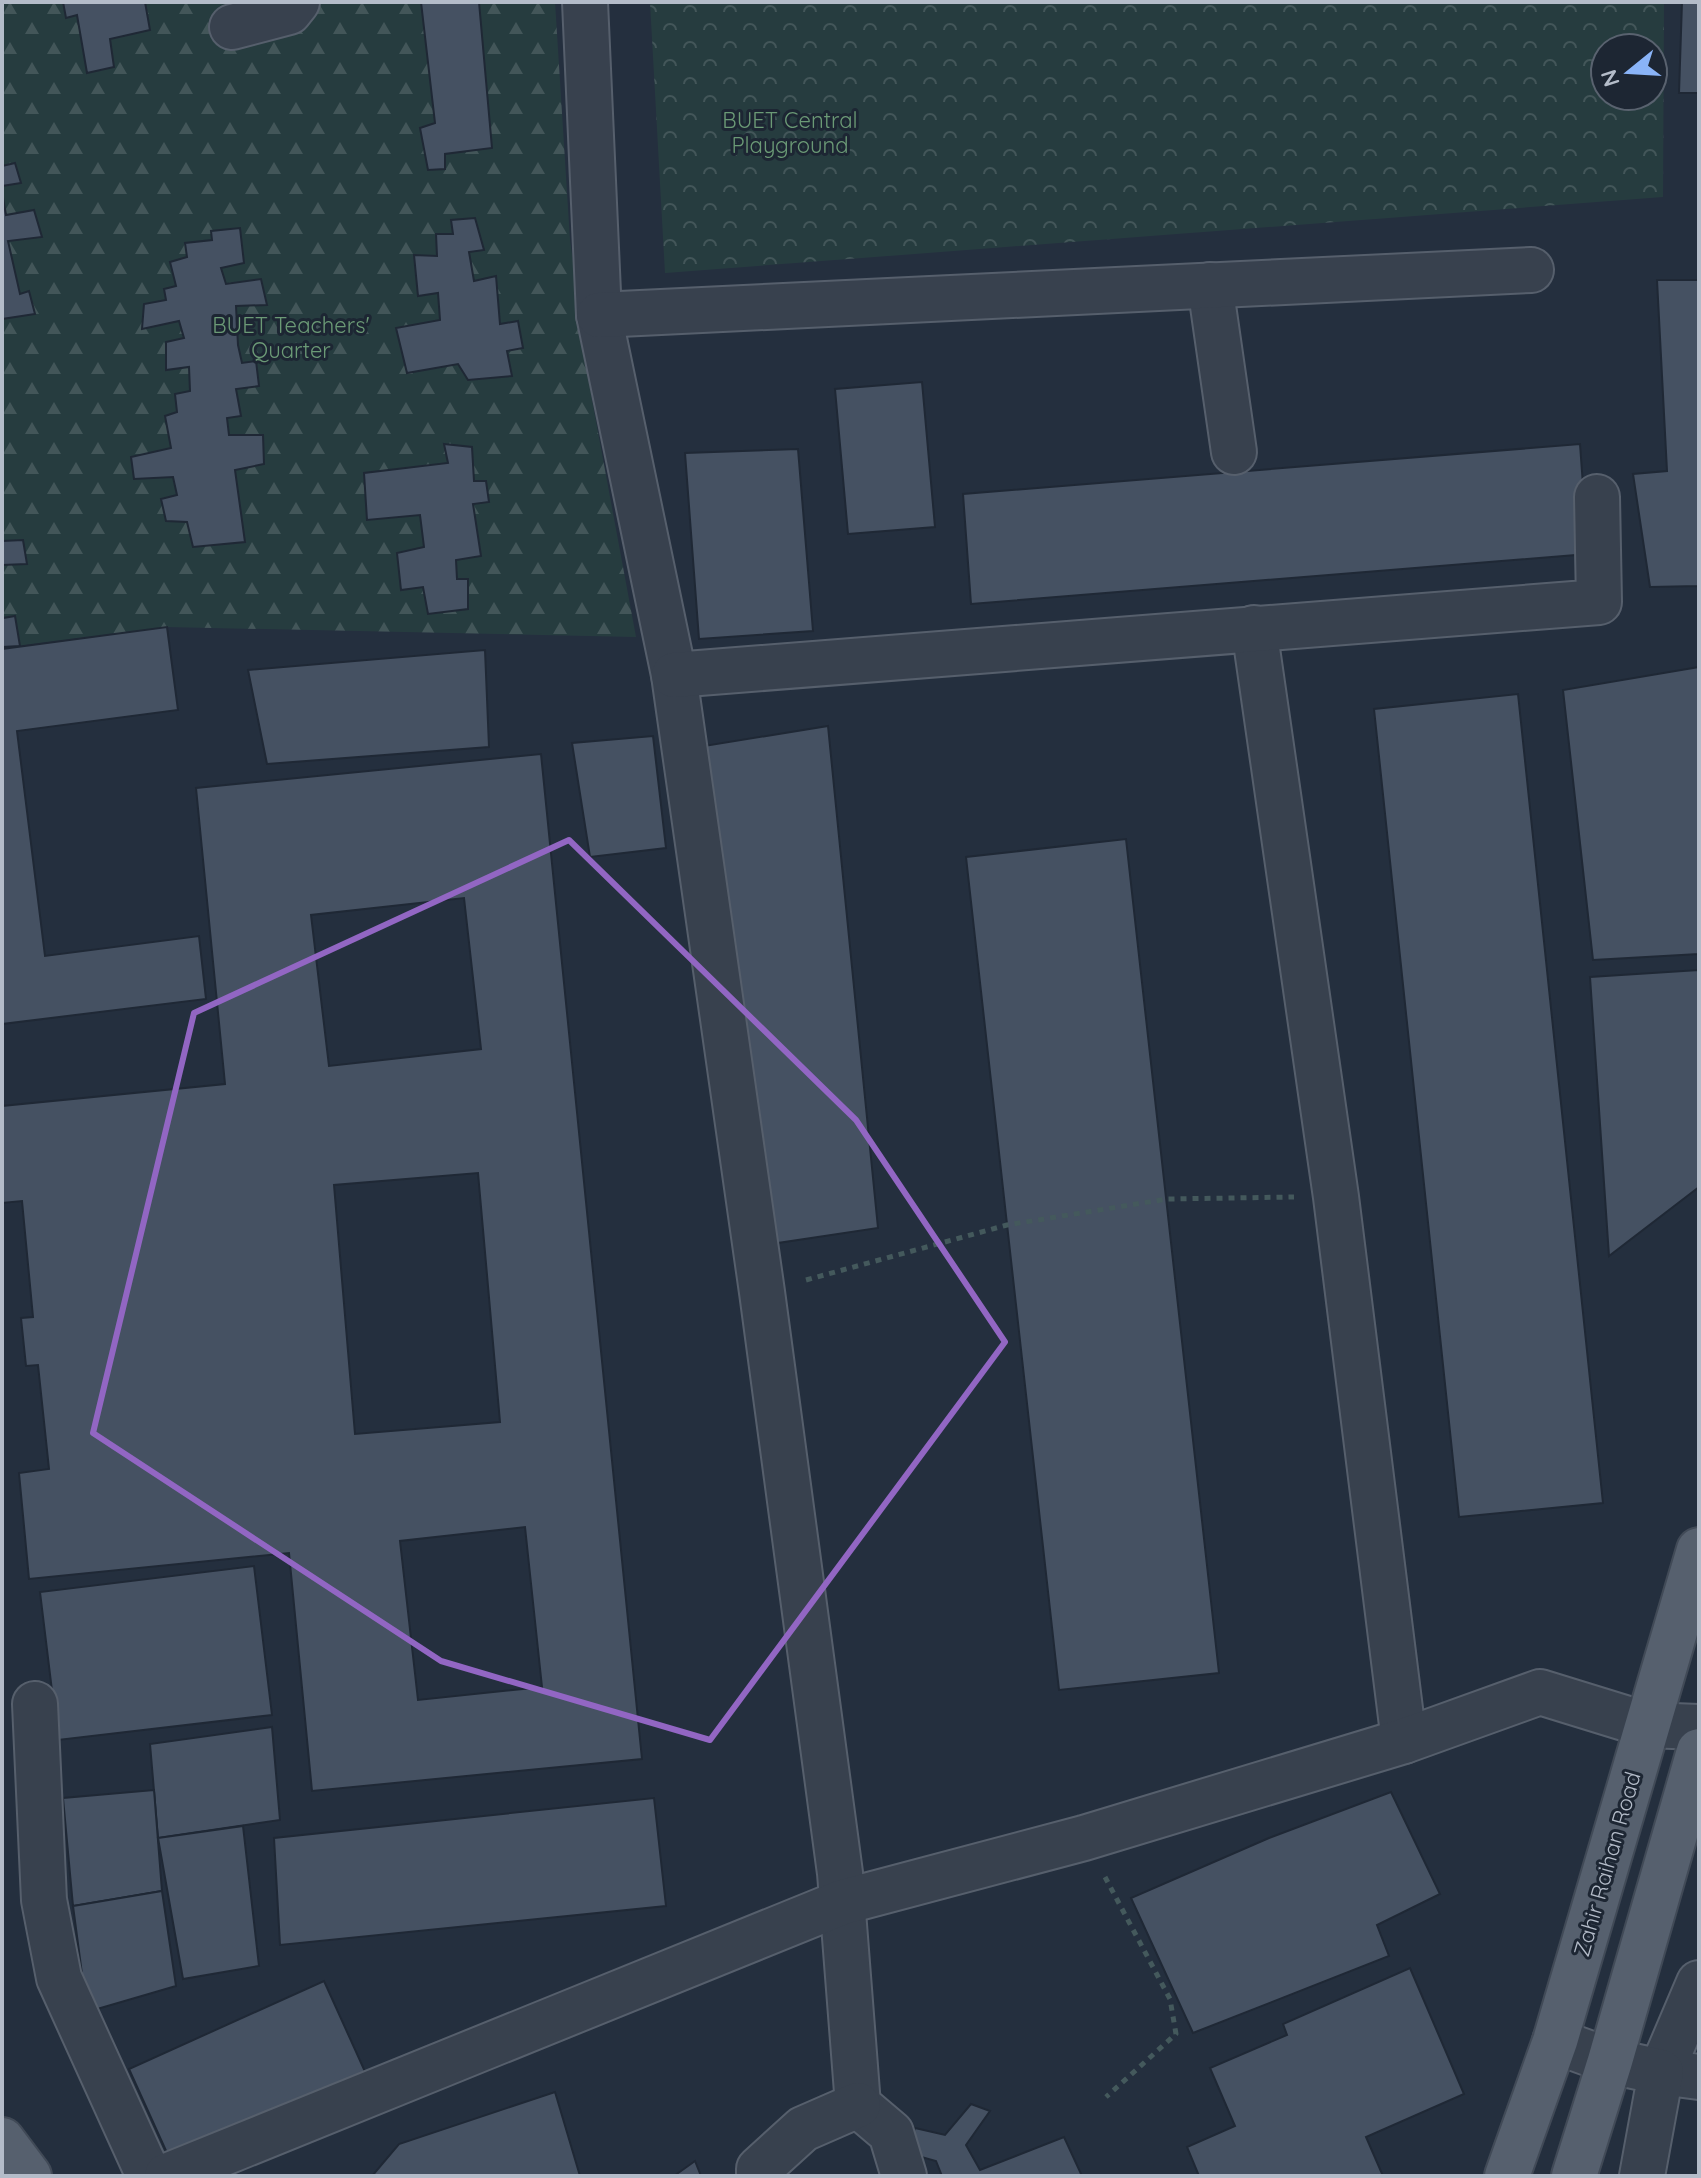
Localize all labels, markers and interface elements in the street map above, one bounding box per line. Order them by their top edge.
north arrow [1589,32,1669,112]
text: N [1594,66,1626,90]
park label: BUET Central Playground [722,106,858,159]
park label: BUET Teachers' Quarter [212,311,370,364]
street label: Zahir Raihan Road [1567,1768,1647,1960]

